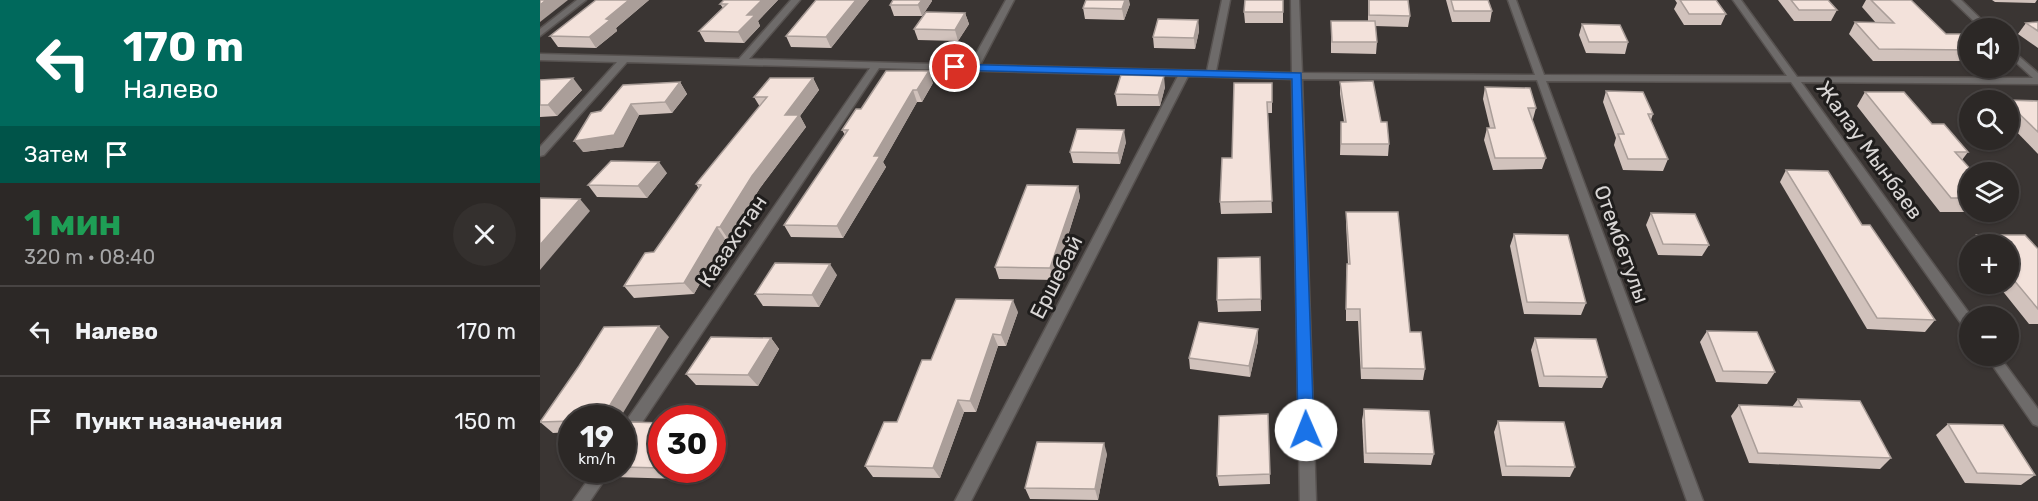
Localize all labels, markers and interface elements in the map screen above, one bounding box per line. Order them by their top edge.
map controls [1959,18,2019,366]
button: sound [1959,18,2019,78]
text: 170 m [123,22,244,72]
icon: left [24,24,102,102]
pin [929,41,980,92]
icon: arrive [938,50,971,83]
text: Налево [123,73,219,105]
street label: Жалау Мынбаев [1812,76,1928,224]
button: search [1959,90,2019,150]
icon: arrive [100,138,133,171]
text: Затем [24,141,88,168]
button: layers [1959,162,2019,222]
street label: Отембетулы [1589,182,1655,306]
street label: Казахстан [692,190,772,292]
text: 1 мин [24,201,122,244]
button: close [453,203,516,266]
street label: Ершебай [1024,231,1088,323]
button: + [1959,234,2019,294]
text: 320 m · 08:40 [24,245,155,269]
button: − [1959,306,2019,366]
icon: left [24,315,57,348]
text: Налево [75,318,158,345]
text: 170 m [456,318,516,345]
position arrow [1274,398,1338,462]
icon: arrive [24,405,57,438]
speed limit sign: 30 [648,405,726,483]
text: Пункт назначения [75,408,283,435]
text: 150 m [455,408,516,435]
text: 19 [580,419,614,455]
text: km/h [578,450,616,468]

